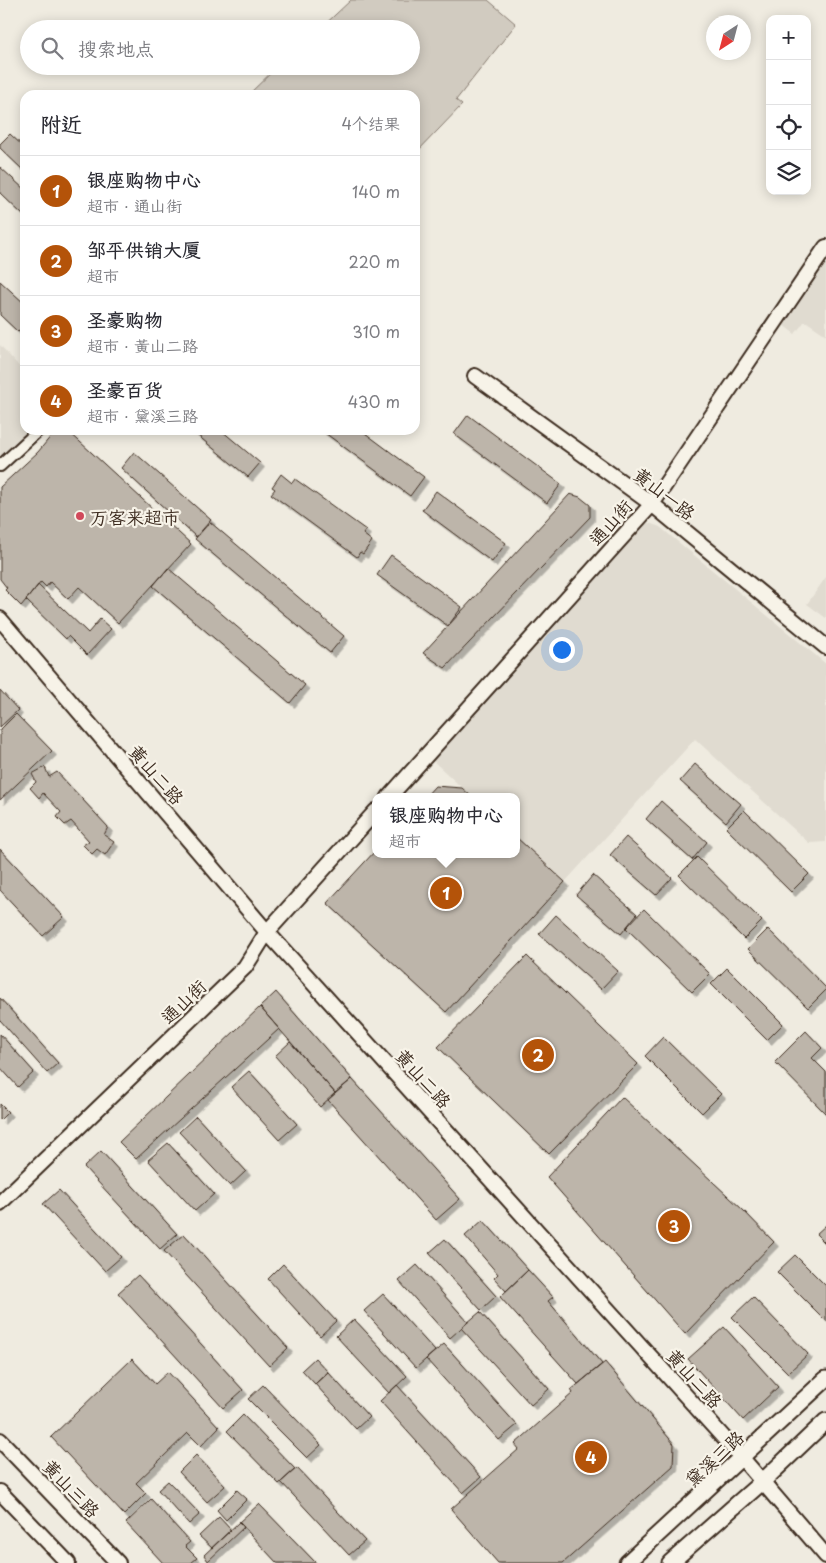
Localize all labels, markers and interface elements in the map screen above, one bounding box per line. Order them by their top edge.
north arrow [706,15,751,60]
map controls [766,15,811,195]
button: + [766,15,811,60]
search box [20,20,420,75]
icon: search [38,34,66,62]
text: 搜索地点 [78,34,154,62]
button: − [766,60,811,105]
button: locate [766,105,811,150]
text: 附近 [40,107,82,139]
text: 4个结果 [341,111,400,135]
button: layers [766,150,811,195]
text: 银座购物中心 [87,165,201,193]
text: 1 [52,179,60,203]
text: 140 m [352,179,400,203]
text: 超市 · 通山街 [87,193,182,217]
text: 邹平供销大厦 [87,235,201,263]
text: 2 [50,249,62,273]
text: 220 m [349,249,400,273]
text: 超市 [87,263,119,287]
text: 圣豪购物 [87,305,163,333]
text: 3 [51,319,61,343]
text: 310 m [352,319,400,343]
text: 超市 · 黄山二路 [87,333,198,357]
text: 圣豪百货 [87,375,163,403]
text: 4 [51,389,61,413]
text: 430 m [348,389,400,413]
text: 超市 · 黛溪三路 [87,403,198,427]
street label: 黄山一路 [628,460,702,526]
street label: 通山街 [582,493,638,551]
place label: 万客来超市 [90,503,180,530]
marker: 万客来超市 [74,510,86,522]
your location [549,637,575,663]
street label: 黄山二路 [123,738,191,810]
popup [372,793,520,858]
text: 银座购物中心 [389,800,503,828]
text: 超市 [389,828,421,852]
pin: 1 [430,874,462,912]
street label: 通山街 [154,973,212,1029]
pin: 2 [522,1036,554,1074]
street label: 黄山二路 [390,1042,458,1114]
pin: 3 [658,1207,690,1245]
street label: 黄山二路 [661,1342,729,1414]
street label: 黛溪三路 [678,1424,750,1492]
pin: 4 [575,1438,607,1476]
street label: 黄山三路 [37,1453,107,1523]

